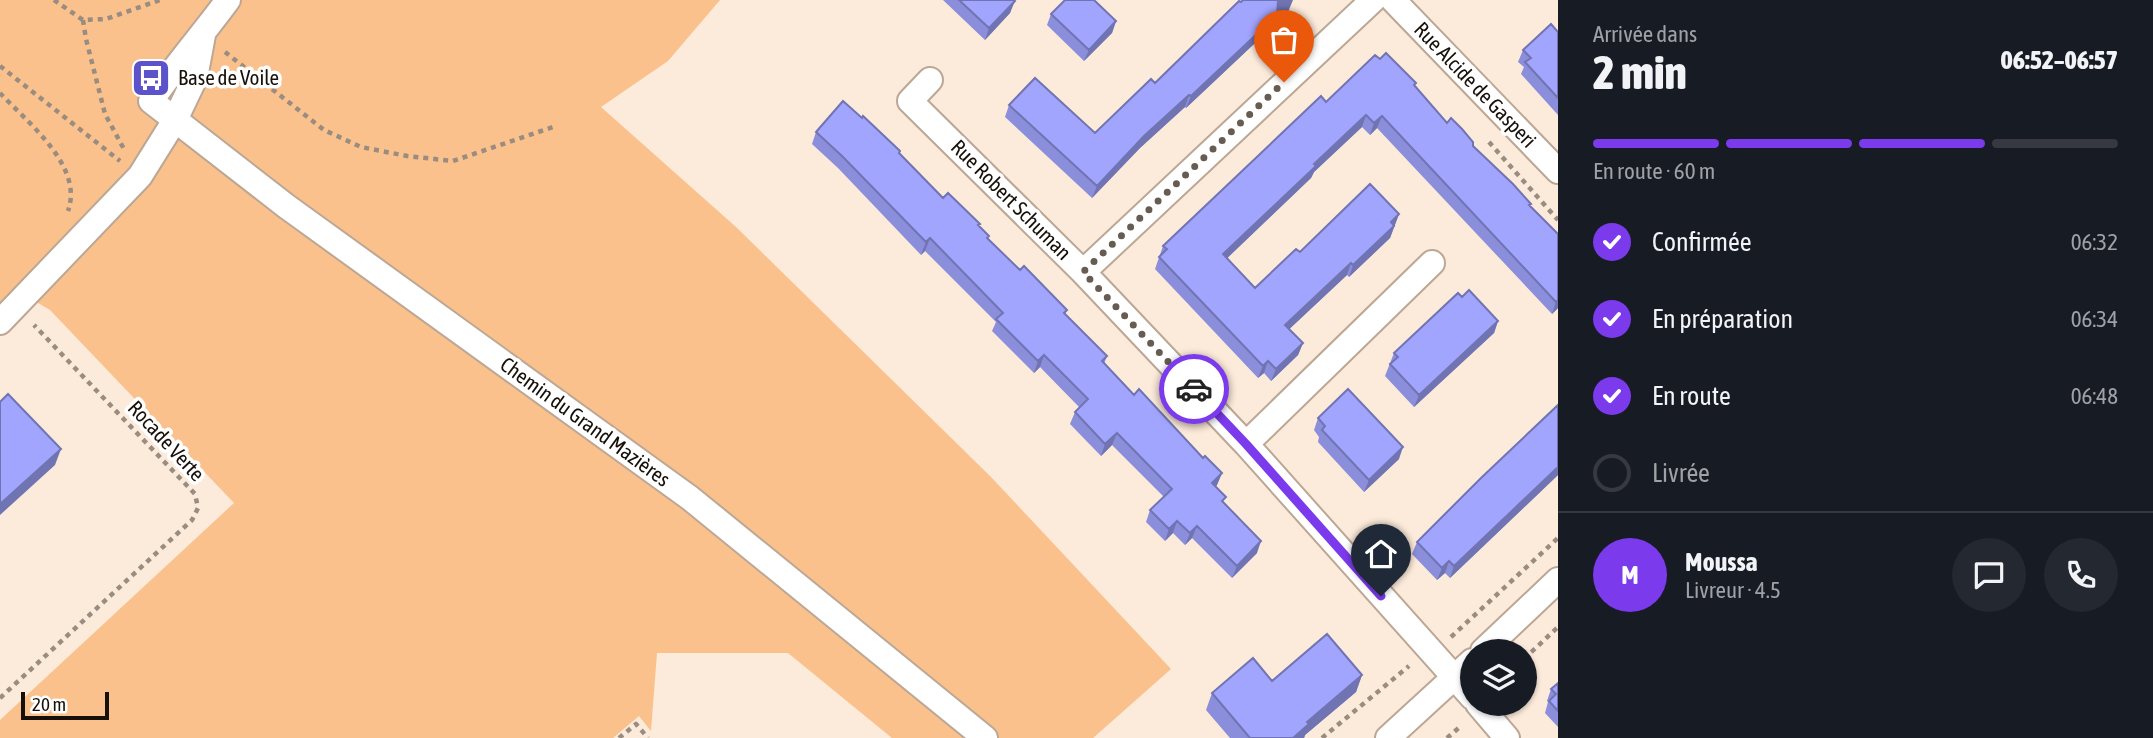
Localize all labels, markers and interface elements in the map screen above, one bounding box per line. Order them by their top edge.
pin [1254,10,1314,82]
street label: Rue Alcide de Gasperi [1410,17,1542,152]
icon: bag [1265,21,1303,59]
text: Arrivée dans [1593,21,1697,47]
text: 06:52–06:57 [2001,45,2118,75]
text: 2 min [1593,46,1687,99]
bus stop icon: Base de Voile [130,57,172,99]
place label: Base de Voile [178,65,279,89]
street label: Rue Robert Schuman [947,134,1077,264]
text: En route · 60 m [1593,158,1715,184]
icon: check [1593,223,1631,261]
text: Confirmée [1652,227,1752,257]
text: 06:32 [2071,229,2118,255]
icon: check [1593,300,1631,338]
text: En préparation [1652,304,1793,334]
text: 06:34 [2071,306,2118,332]
street label: Chemin du Grand Mazières [496,352,675,491]
courier [1159,354,1229,424]
icon: car [1175,370,1213,408]
icon: check [1593,377,1631,415]
text: En route [1652,381,1731,411]
text: 06:48 [2071,383,2118,409]
street label: Rocade Verte [124,395,210,485]
text: Livrée [1652,458,1710,488]
pin [1351,524,1411,596]
icon: home [1362,535,1400,573]
button: chat [1952,538,2026,612]
button: phone [2044,538,2118,612]
text: Moussa [1685,547,1758,577]
text: M [1621,560,1639,590]
text: Livreur · 4.5 [1685,577,1781,603]
map controls [1460,639,1537,716]
button: layers [1460,639,1537,716]
scale bar [21,689,108,721]
text: 20 m [32,693,66,715]

